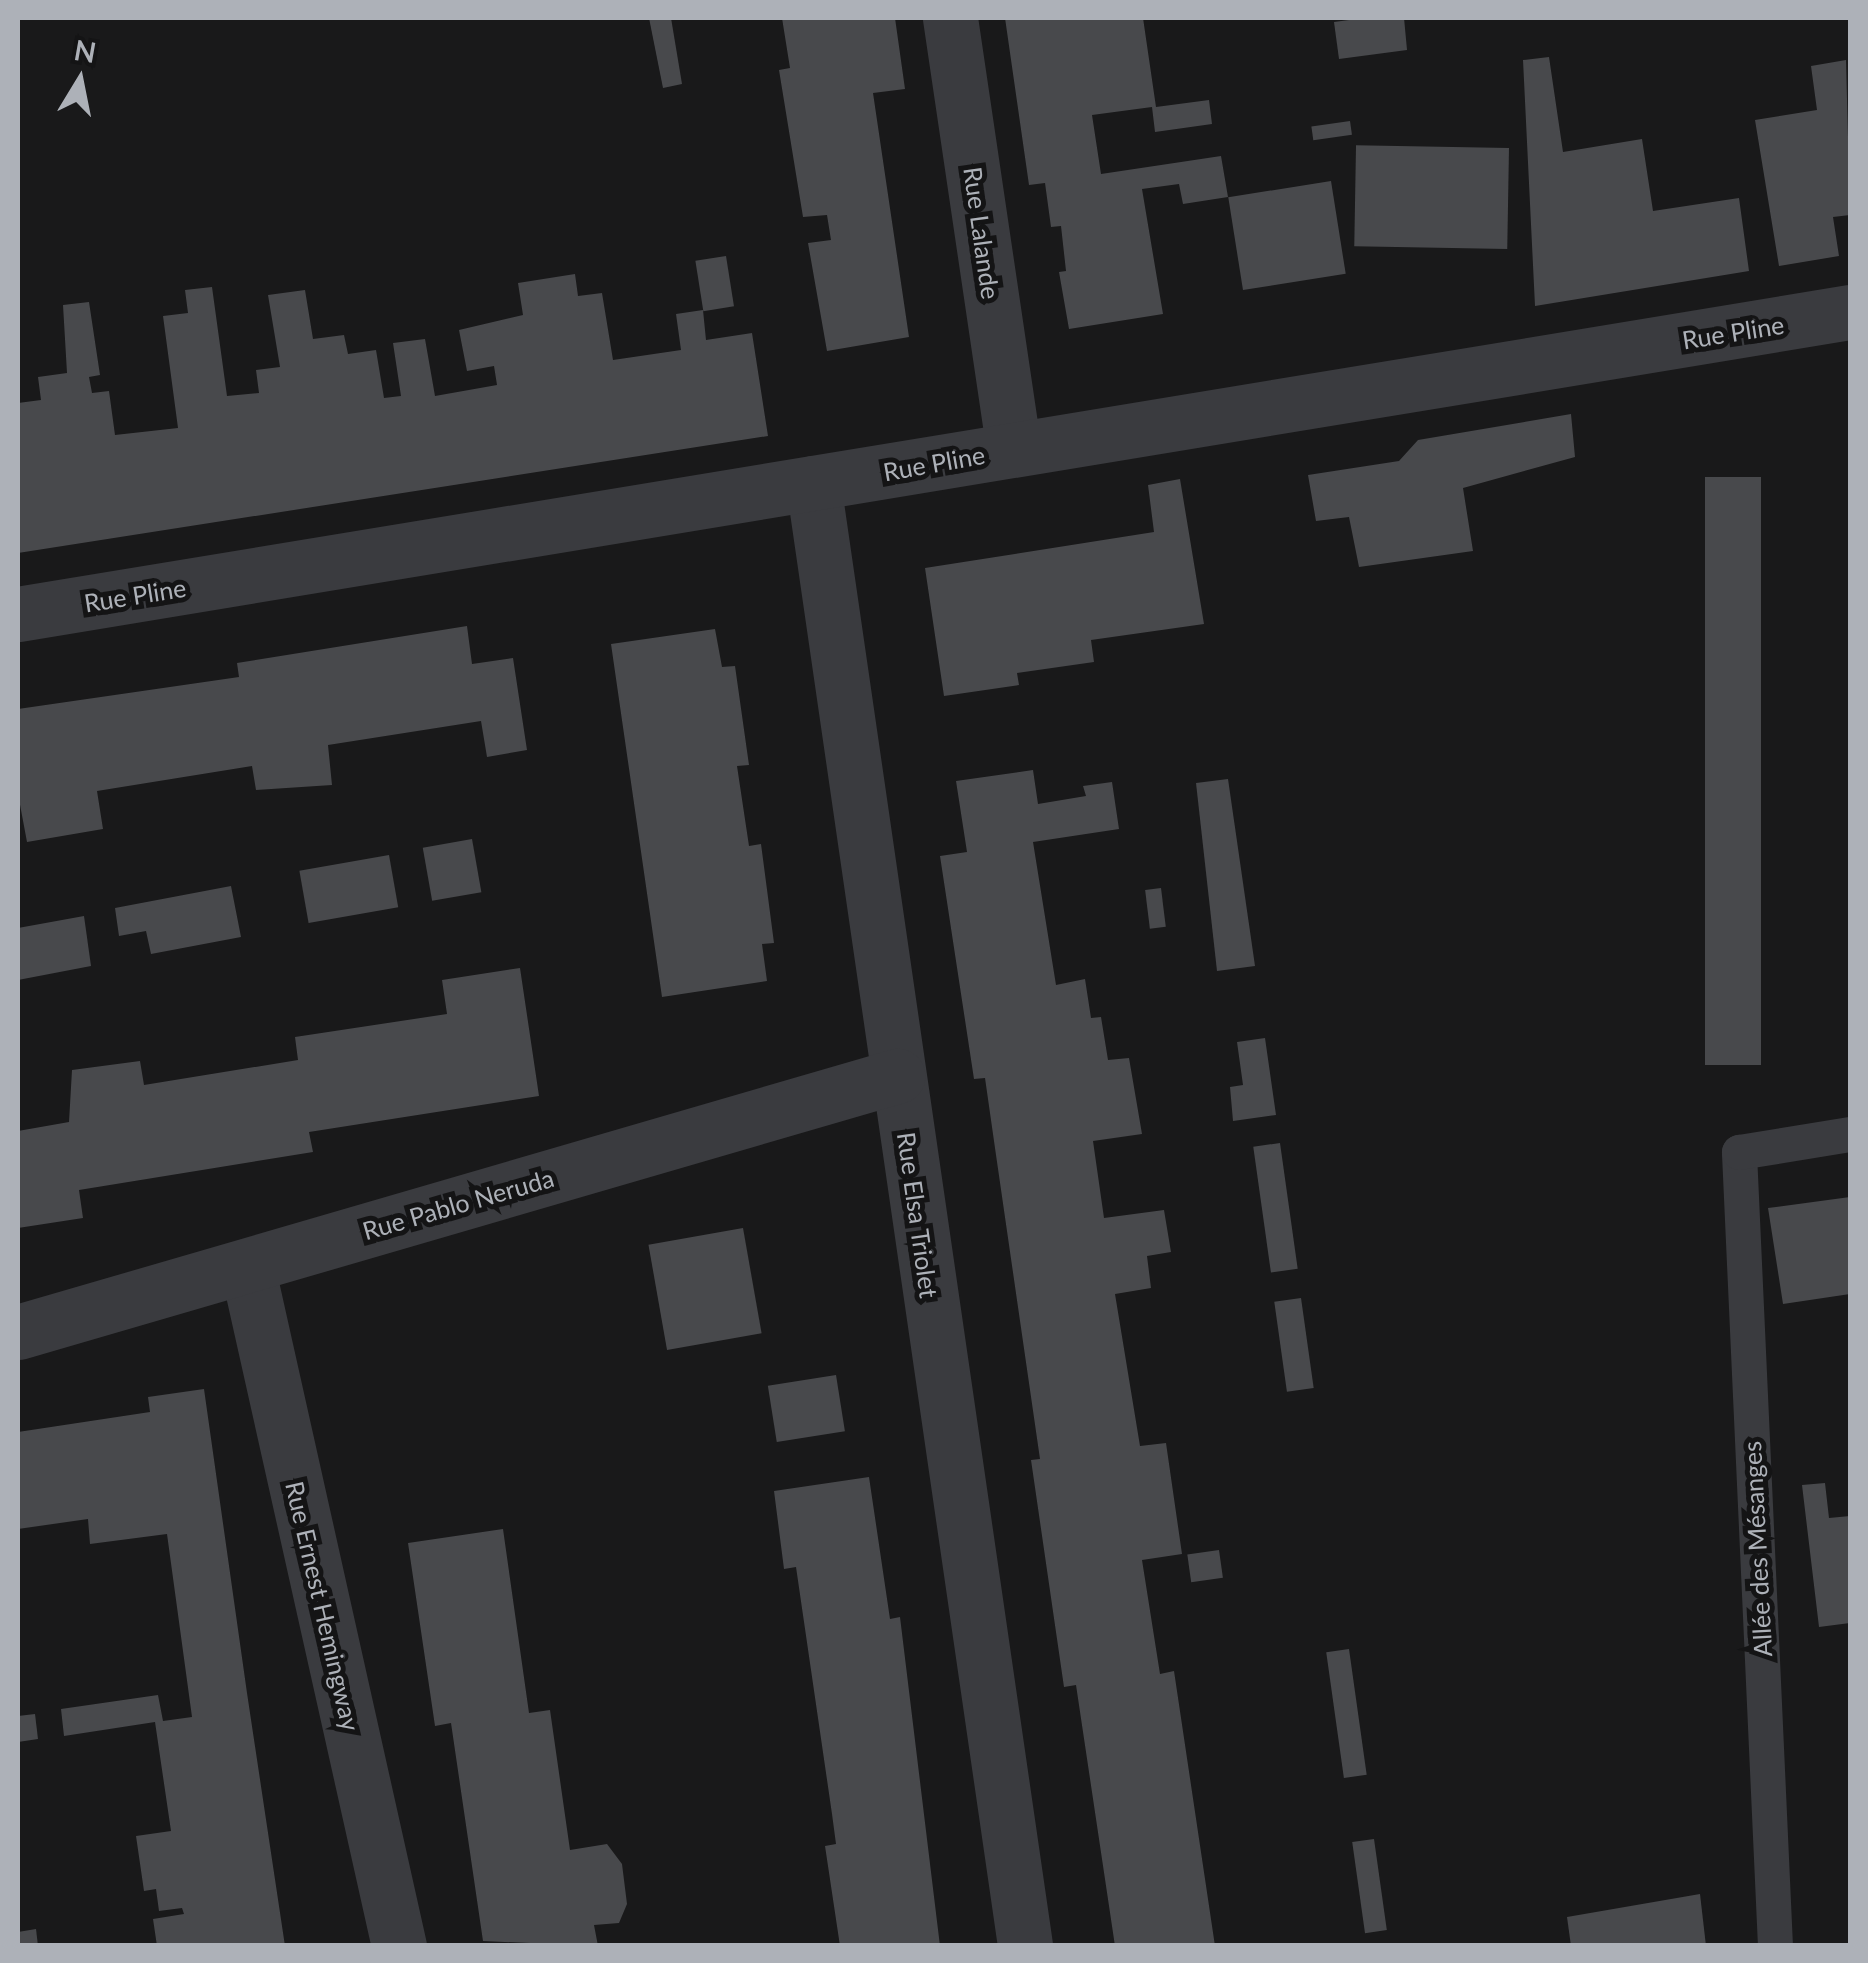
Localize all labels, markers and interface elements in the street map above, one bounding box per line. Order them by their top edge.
north arrow [30,30,130,130]
text: N [72,32,99,69]
street label: Rue Lalande [958,165,1006,301]
street label: Rue Pline [1680,309,1786,355]
street label: Rue Pline [881,439,987,487]
street label: Rue Pline [82,572,188,618]
street label: Rue Elsa Triolet [891,1130,945,1300]
street label: Rue Pablo Neruda [359,1162,557,1246]
street label: Allée des Mésanges [1736,1440,1778,1658]
street label: Rue Ernest Hemingway [280,1478,366,1734]

